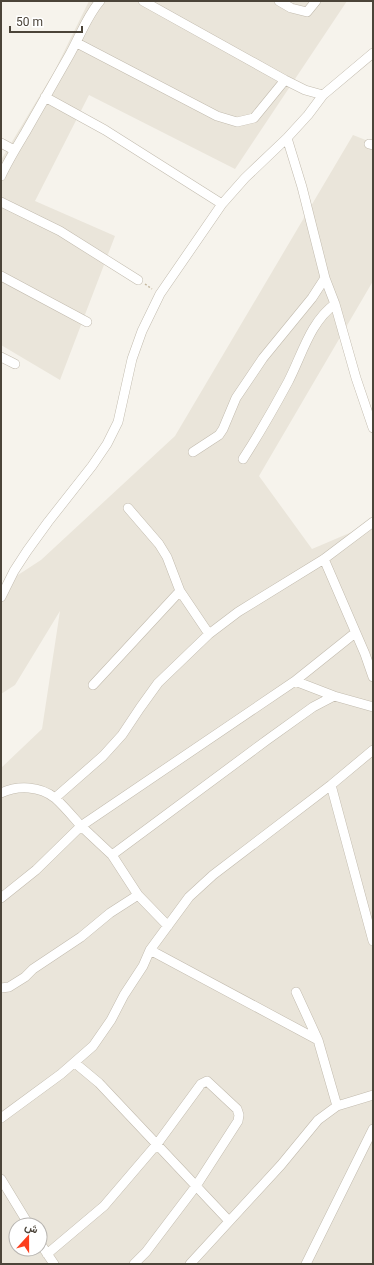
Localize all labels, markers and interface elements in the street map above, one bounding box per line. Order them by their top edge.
scale bar [10,8,82,34]
text: 50 m [16,15,43,29]
north arrow [8,1217,48,1257]
text: ش [23,1220,40,1237]

